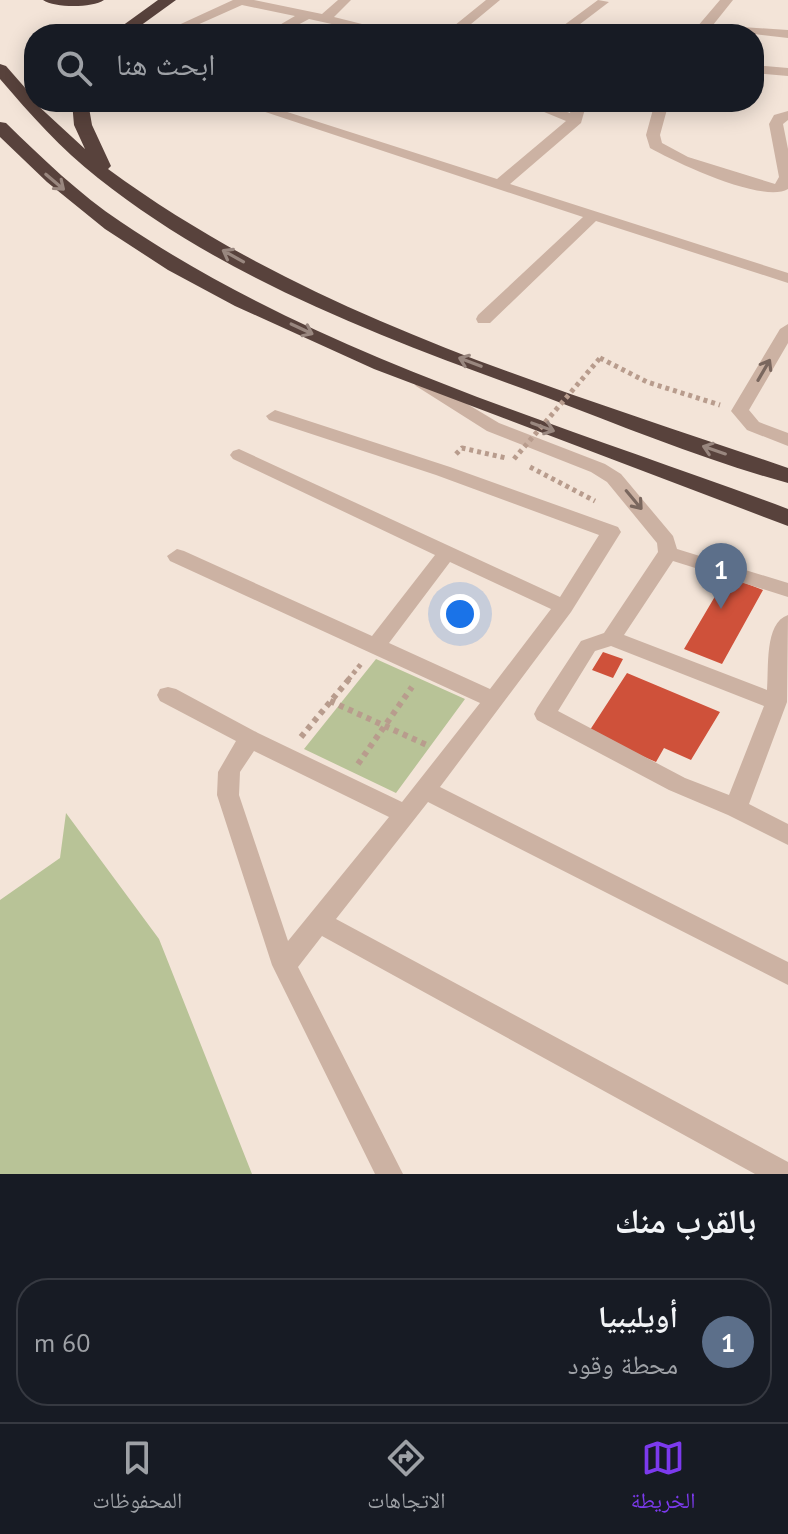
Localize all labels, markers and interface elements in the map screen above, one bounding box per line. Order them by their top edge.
search box [24,24,764,112]
text: ابحث هنا [116,44,215,83]
icon: search [52,46,96,90]
one-way arrow [44,173,65,191]
one-way arrow [221,248,245,263]
one-way arrow [289,322,313,337]
one-way arrow [458,354,483,368]
one-way arrow [756,359,772,382]
one-way arrow [530,420,555,435]
one-way arrow [702,442,727,457]
one-way arrow [625,489,643,509]
pin: 1 [695,543,747,609]
your location [440,594,480,634]
text: بالقرب منك [615,1198,756,1242]
text: أويليبيا [598,1296,678,1335]
text: 60 m [34,1326,90,1359]
text: 1 [721,1326,735,1359]
text: محطة وقود [568,1348,678,1381]
tab: المحفوظات [93,1436,182,1522]
tab: الاتجاهات [367,1436,445,1522]
tab: الخريطة [631,1436,695,1522]

